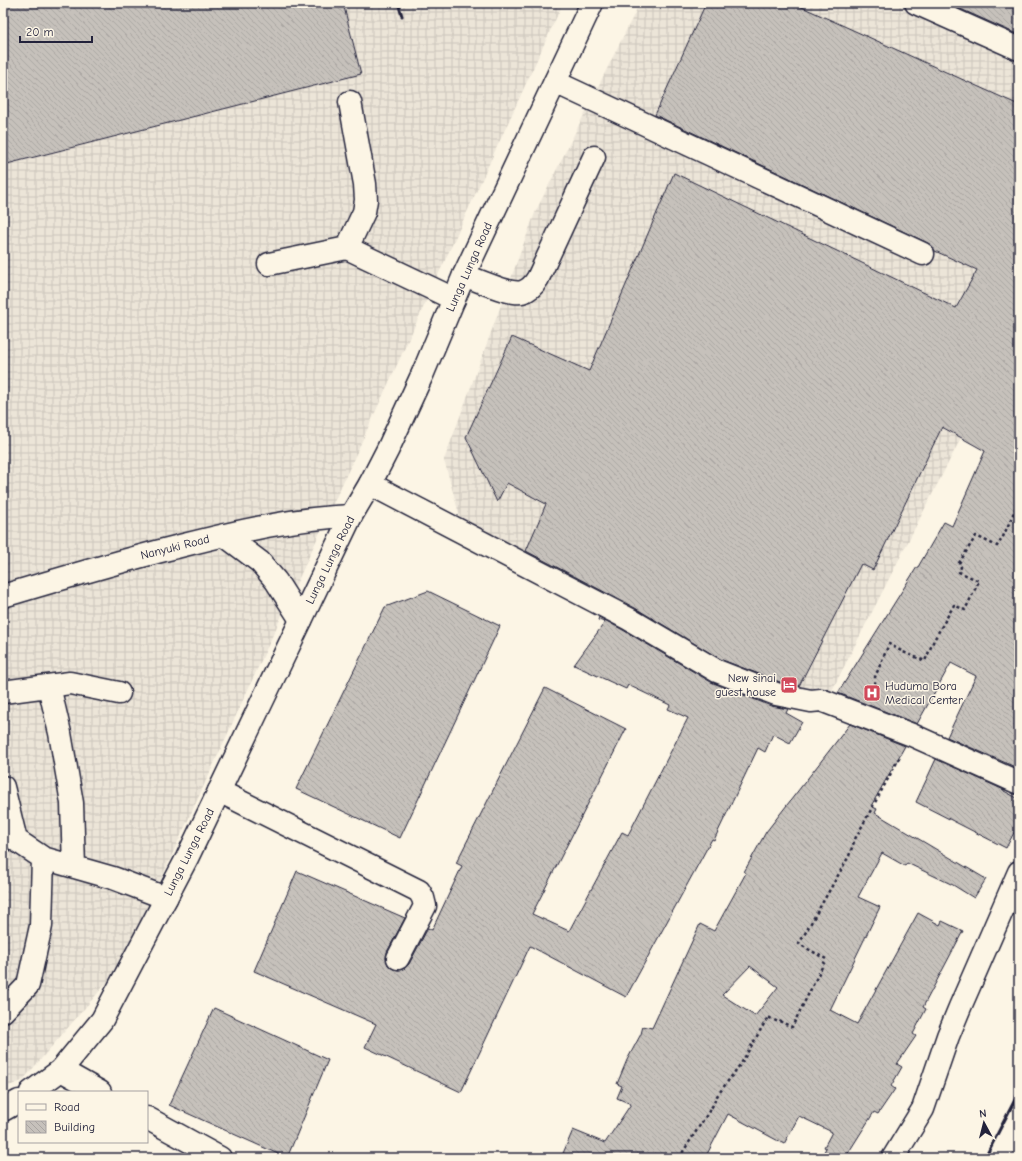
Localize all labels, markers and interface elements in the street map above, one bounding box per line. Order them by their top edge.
scale bar [20,18,92,44]
text: 20 m [26,25,54,39]
street label: Lunga Lunga Road [443,220,495,314]
street label: Lunga Lunga Road [303,514,357,606]
street label: Nanyuki Road [139,532,211,562]
place label: New sinai guest house [715,671,776,699]
hotel icon: New sinai guest house [779,675,799,695]
place label: Huduma Bora Medical Center [885,679,963,707]
hospital icon: Huduma Bora Medical Center [862,683,882,703]
street label: Lunga Lunga Road [161,806,217,898]
legend [18,1091,148,1143]
text: Road [54,1100,80,1114]
north arrow [964,1103,1004,1143]
text: N [978,1107,987,1120]
text: Building [54,1120,95,1134]

